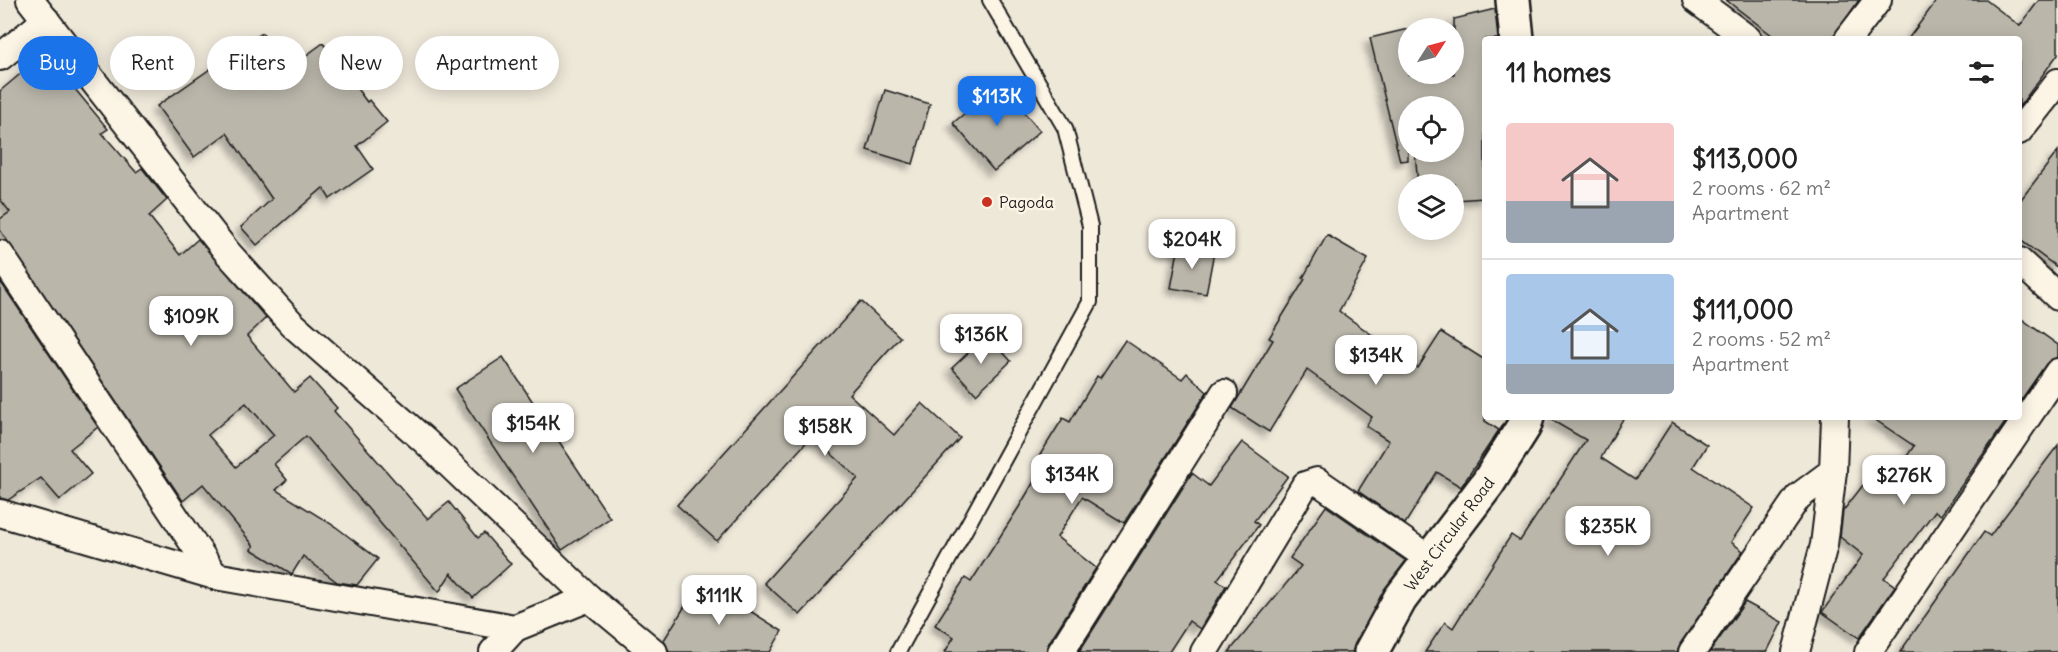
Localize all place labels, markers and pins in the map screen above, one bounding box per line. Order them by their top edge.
pin: $113K [955,76,1039,127]
place label: Pagoda [999,192,1054,212]
marker: Pagoda [980,195,994,209]
pin: $204K [1150,219,1234,270]
pin: $109K [149,296,233,347]
pin: $136K [939,314,1023,365]
pin: $134K [1334,335,1418,386]
pin: $154K [491,403,575,454]
pin: $158K [783,406,867,457]
pin: $134K [1030,454,1114,505]
pin: $276K [1862,455,1946,506]
pin: $235K [1566,506,1650,557]
pin: $111K [677,575,761,626]

